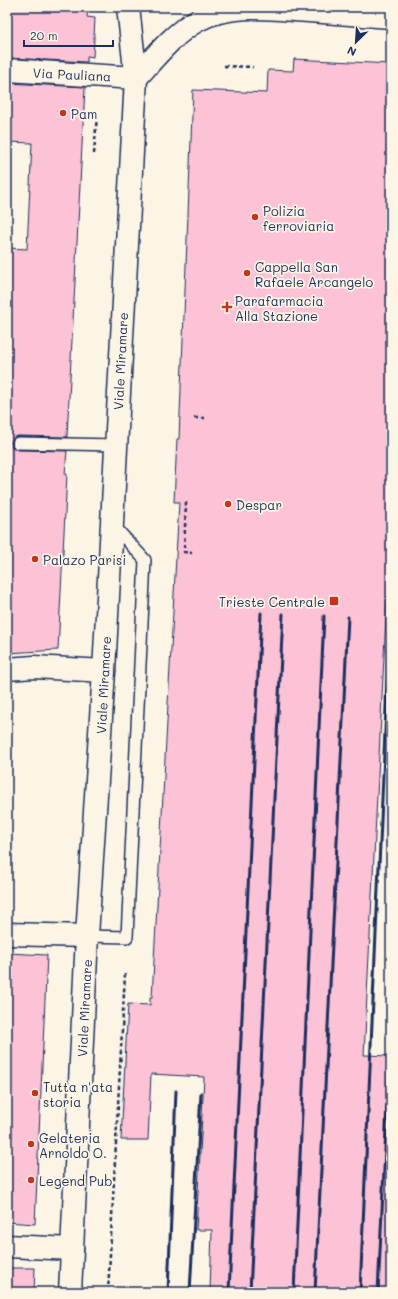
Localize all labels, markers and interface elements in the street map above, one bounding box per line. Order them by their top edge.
scale bar [24,22,113,48]
north arrow [336,22,376,62]
text: 20 m [30,27,58,43]
text: N [345,43,359,60]
street label: Via Pauliana [32,63,112,85]
place label: Pam [71,105,97,122]
marker: Pam [58,108,68,118]
place label: Polizia ferroviaria [263,202,334,234]
marker: Polizia ferroviaria [250,212,260,222]
place label: Cappella San Rafaele Arcangelo [255,258,373,290]
marker: Cappella San Rafaele Arcangelo [242,268,252,278]
place label: Parafarmacia Alla Stazione [235,292,324,324]
marker: Parafarmacia Alla Stazione [222,302,232,312]
street label: Viale Miramare [109,312,131,410]
place label: Despar [236,496,282,513]
marker: Despar [223,499,233,509]
place label: Palazo Parisi [43,551,126,568]
marker: Palazo Parisi [30,554,40,564]
place label: Trieste Centrale [219,593,325,610]
marker: Trieste Centrale [328,595,340,607]
street label: Viale Miramare [92,636,114,734]
street label: Viale Miramare [73,959,95,1057]
place label: Tutta n'ata storia [43,1078,113,1110]
marker: Tutta n'ata storia [30,1088,40,1098]
place label: Gelateria Arnoldo O. [39,1129,107,1161]
marker: Gelateria Arnoldo O. [26,1139,36,1149]
place label: Legend Pub [39,1172,112,1189]
marker: Legend Pub [26,1175,36,1185]

